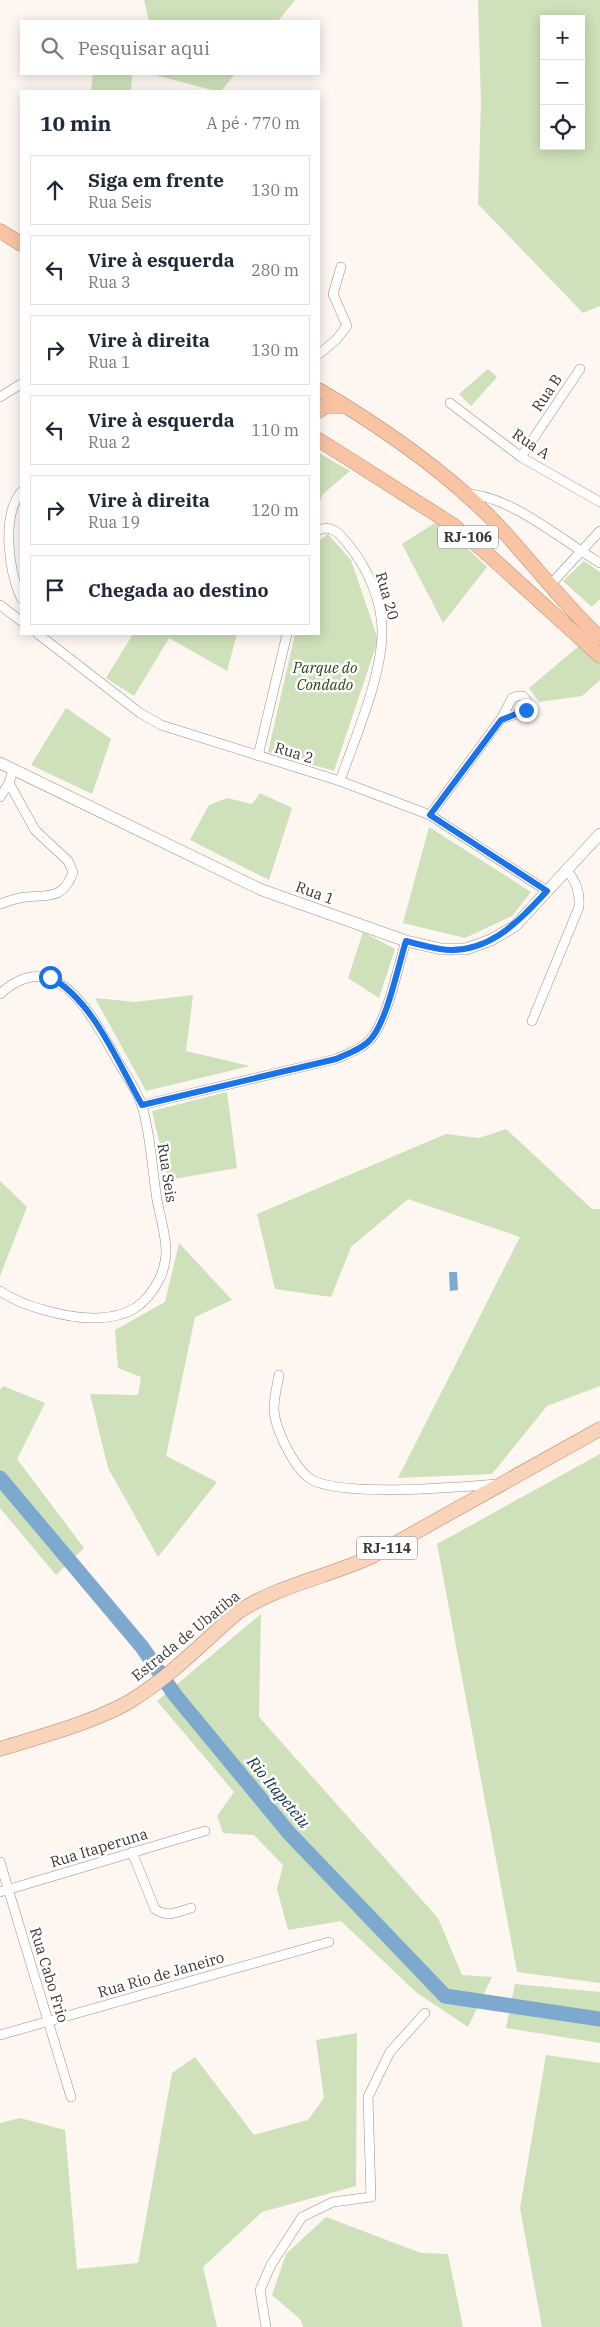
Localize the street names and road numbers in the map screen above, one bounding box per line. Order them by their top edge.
street label: Rua B [527,370,566,415]
street label: Rua A [509,424,554,463]
road number: RJ-106 [438,526,498,548]
street label: Rua 20 [372,570,403,622]
street label: Rua 2 [272,738,316,767]
street label: Rua 1 [293,877,337,908]
street label: Rua Seis [153,1142,182,1204]
road number: RJ-114 [357,1536,417,1560]
street label: Estrada de Ubatiba [128,1586,244,1685]
street label: Rua Itaperuna [48,1824,150,1871]
street label: Rua Cabo Frio [26,1925,73,2025]
street label: Rua Rio de Janeiro [95,1947,226,2002]

